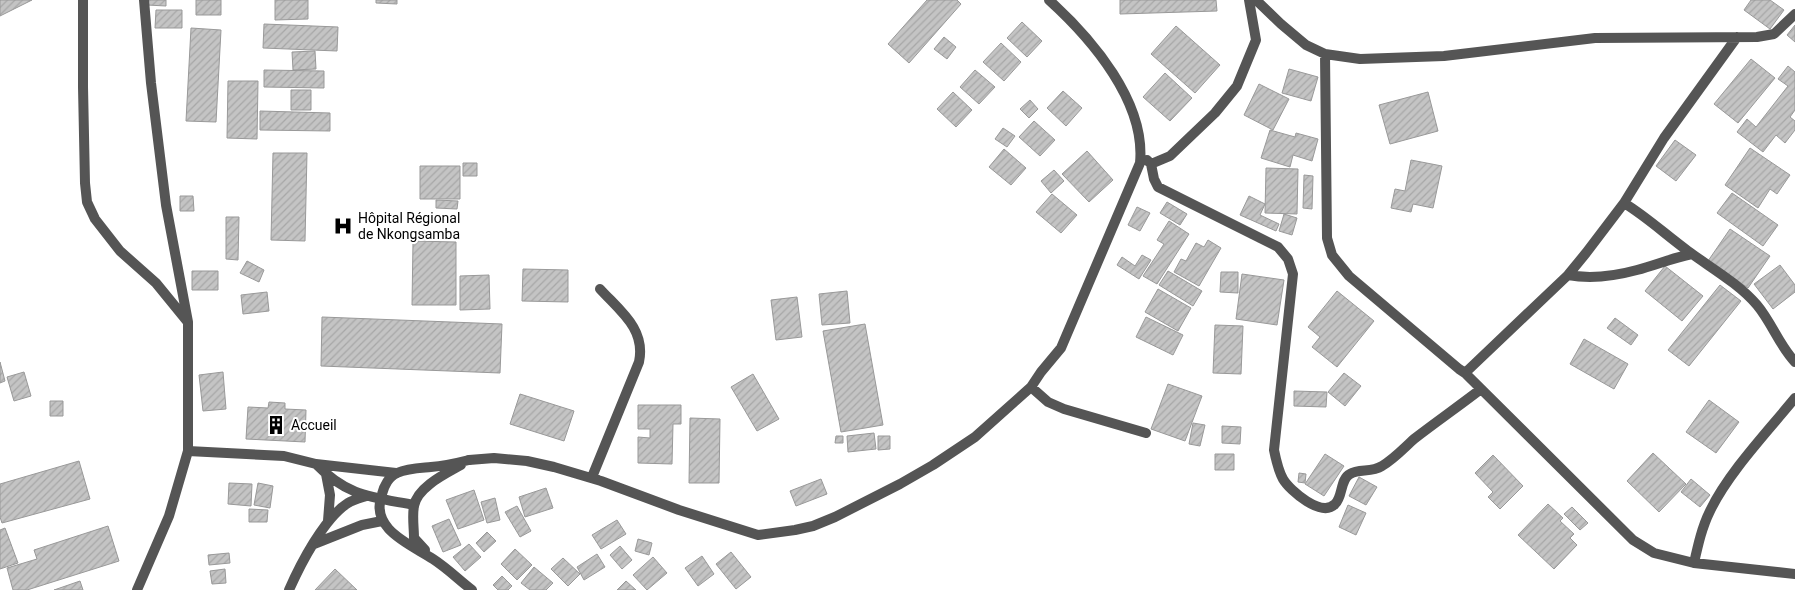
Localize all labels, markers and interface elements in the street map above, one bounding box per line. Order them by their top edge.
place label: Hôpital Régional de Nkongsamba [358,210,460,242]
hospital icon: Hôpital Régional de Nkongsamba [332,215,354,237]
building icon: Accueil [265,414,287,436]
place label: Accueil [291,417,337,433]

